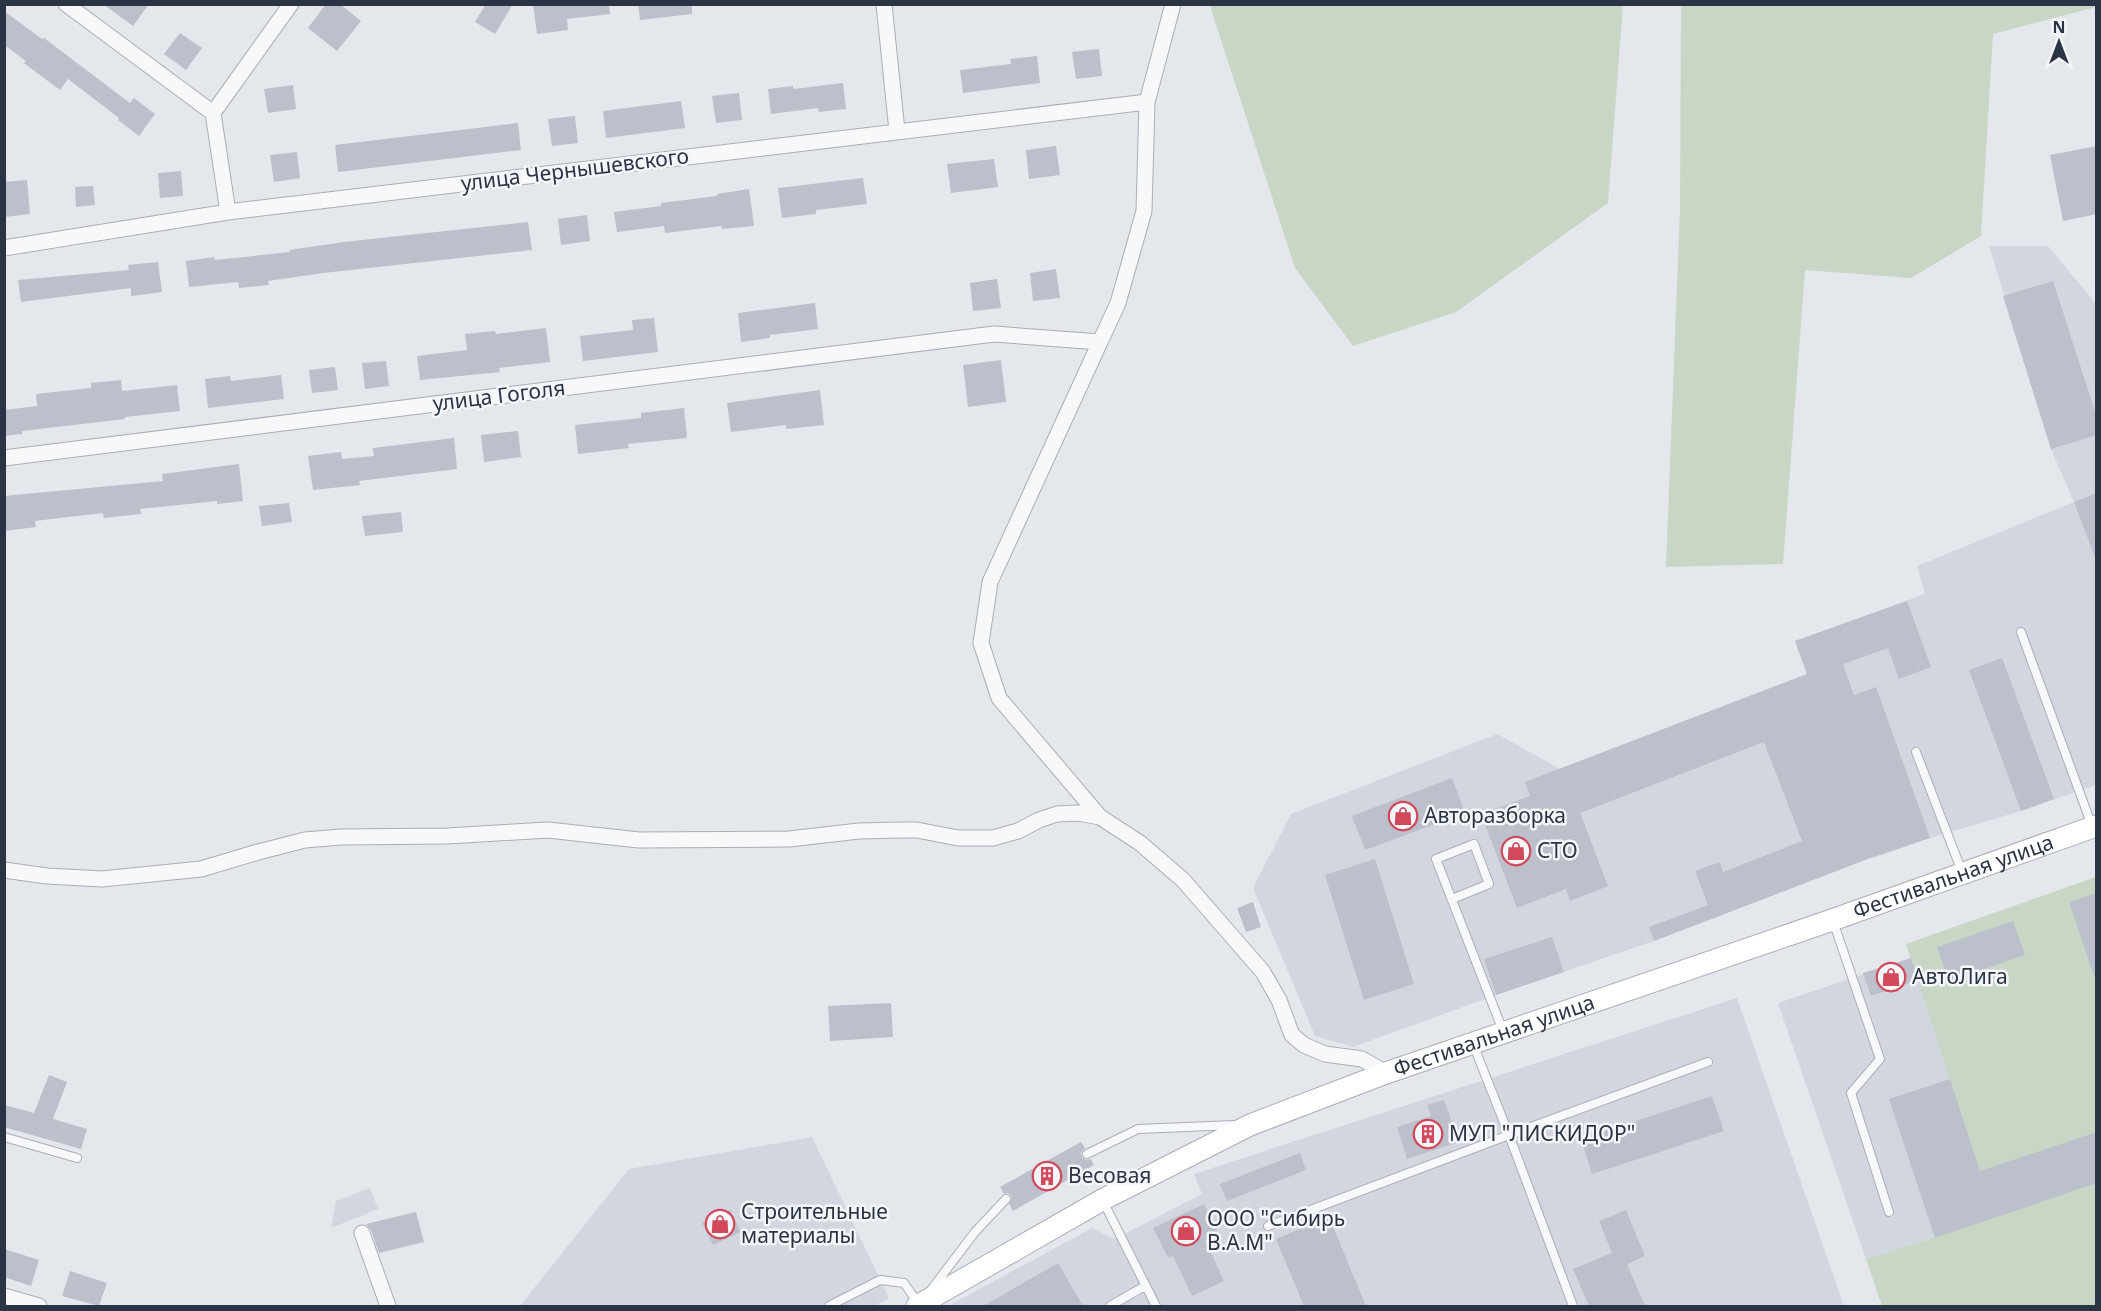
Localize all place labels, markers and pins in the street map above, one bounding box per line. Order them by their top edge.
shop icon: Авторазборка [1387,800,1419,832]
place label: Авторазборка [1424,801,1566,829]
shop icon: СТО [1500,835,1532,867]
place label: СТО [1537,836,1578,864]
shop icon: АвтоЛига [1875,961,1907,993]
place label: АвтоЛига [1912,962,2008,990]
building icon: МУП "ЛИСКИДОР" [1412,1118,1444,1150]
place label: МУП "ЛИСКИДОР" [1449,1119,1635,1147]
building icon: Весовая [1031,1160,1063,1192]
place label: Весовая [1068,1161,1151,1189]
place label: Строительные материалы [741,1197,888,1249]
place label: ООО "Сибирь В.А.М" [1207,1204,1345,1256]
shop icon: Строительные материалы [704,1208,736,1240]
shop icon: ООО "Сибирь В.А.М" [1170,1215,1202,1247]

